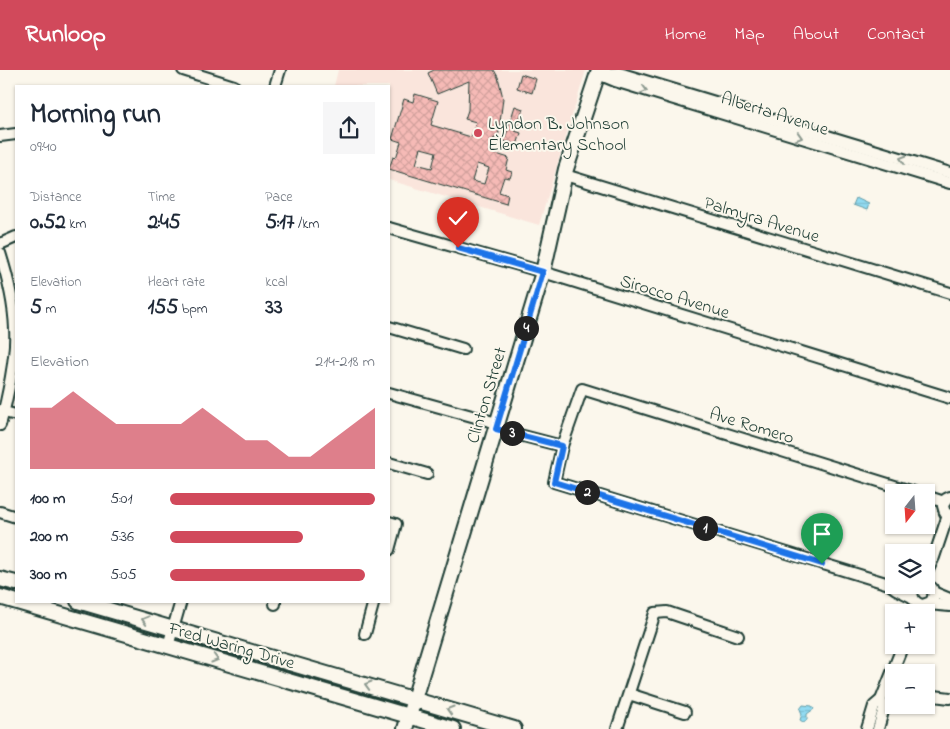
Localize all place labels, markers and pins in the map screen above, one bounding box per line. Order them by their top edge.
place label: Lyndon B. Johnson Elementary School [488,112,629,159]
marker: Lyndon B. Johnson Elementary School [472,127,484,139]
pin [437,197,479,248]
pin: 4 [514,316,538,340]
pin: 3 [500,420,524,446]
pin: 2 [574,480,600,504]
pin [801,513,843,564]
pin: 1 [692,516,718,540]

